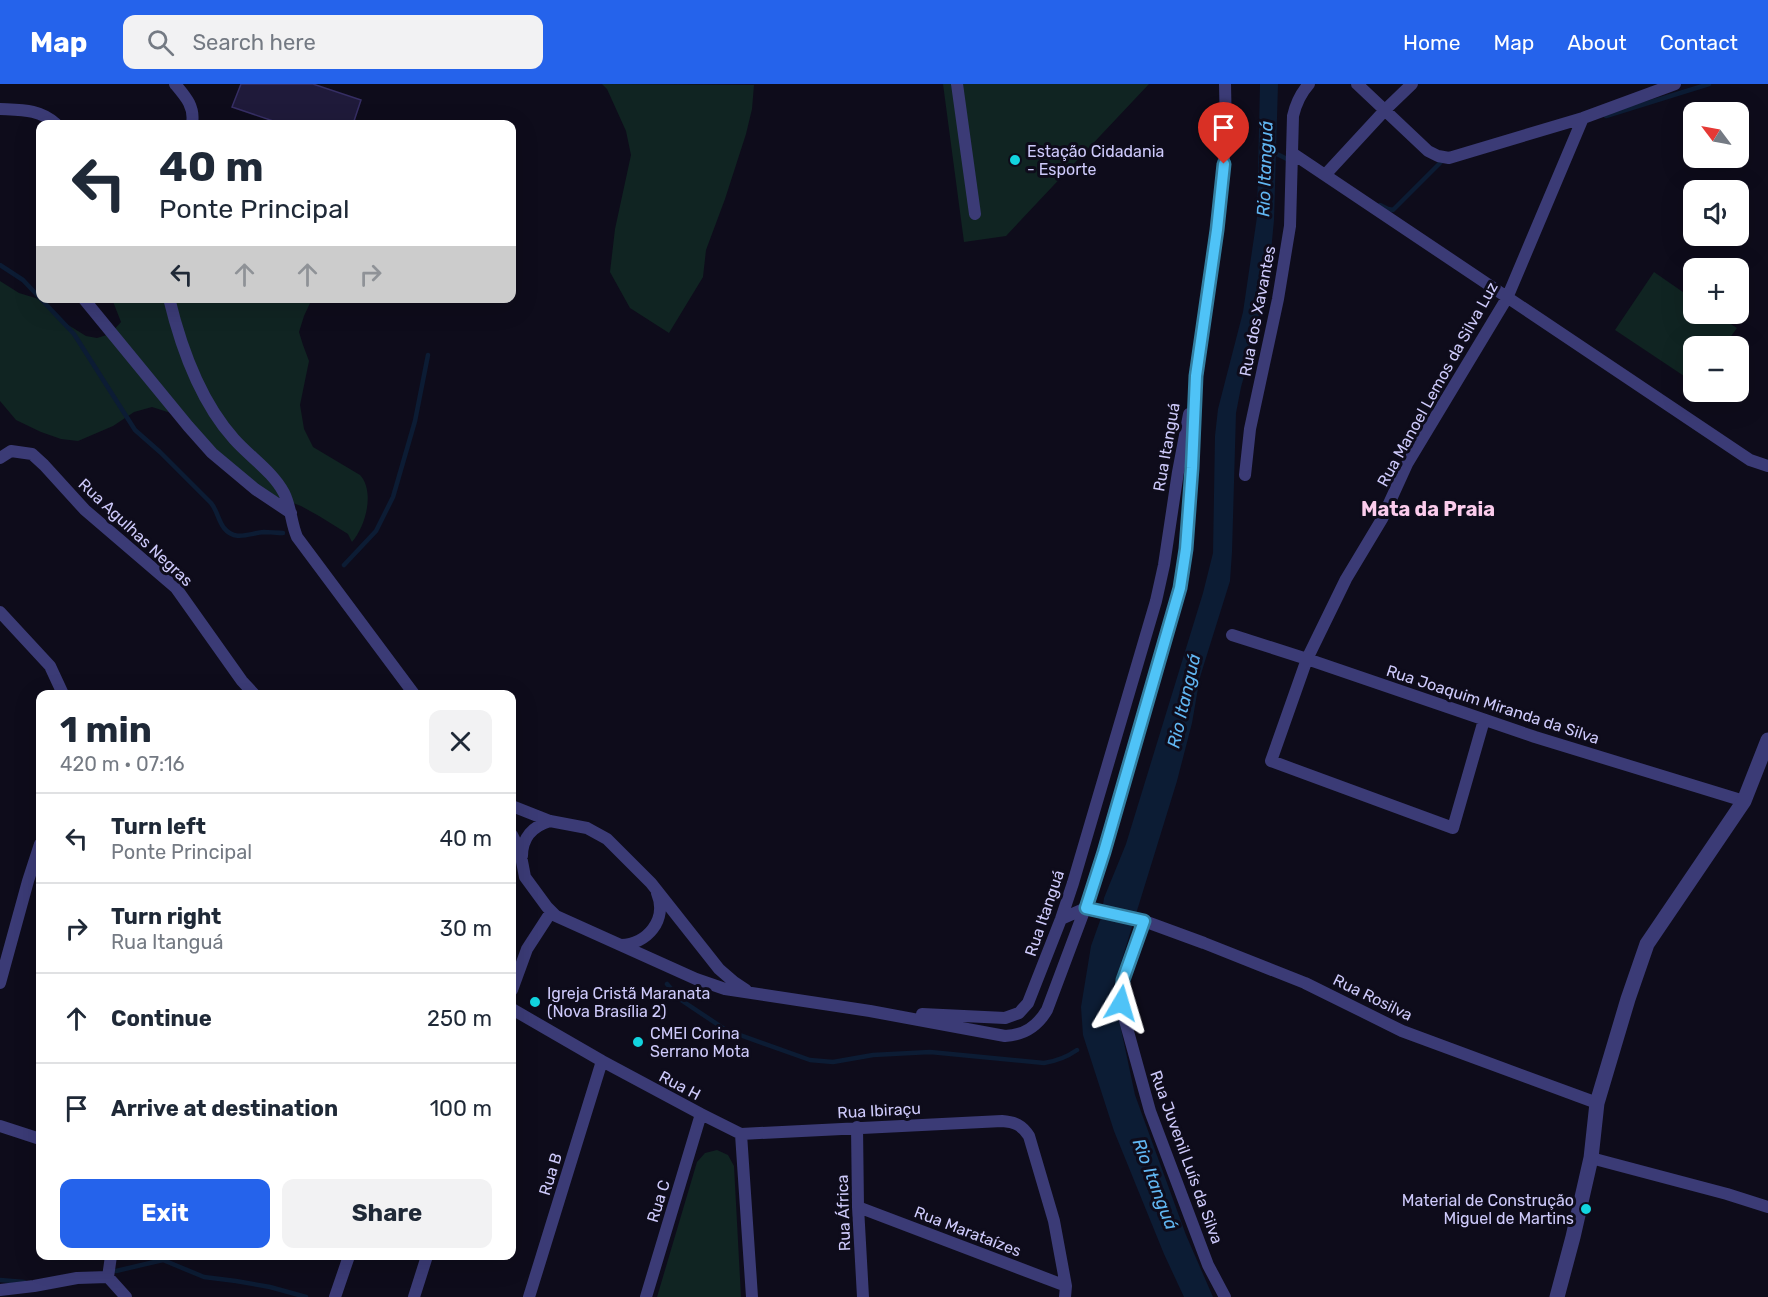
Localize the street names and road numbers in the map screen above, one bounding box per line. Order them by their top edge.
street label: Rua dos Xavantes [1235,244,1279,378]
street label: Rua Manoel Lemos da Silva Luz [1373,279,1502,490]
street label: Rua Itanguá [1149,401,1184,493]
street label: Rua Agulhas Negras [75,474,197,590]
street label: Rua Joaquim Miranda da Silva [1384,661,1602,748]
street label: Rua Itanguá [1021,867,1068,959]
street label: Rua Rosilva [1330,970,1415,1025]
street label: Rua H [656,1067,704,1104]
street label: Rua Juvenil Luís da Silva [1146,1068,1227,1246]
street label: Rua Ibiraçu [837,1099,921,1122]
street label: Rua B [535,1151,566,1198]
street label: Rua África [833,1174,854,1252]
street label: Rua C [643,1178,674,1225]
street label: Rua Marataízes [912,1202,1024,1261]

